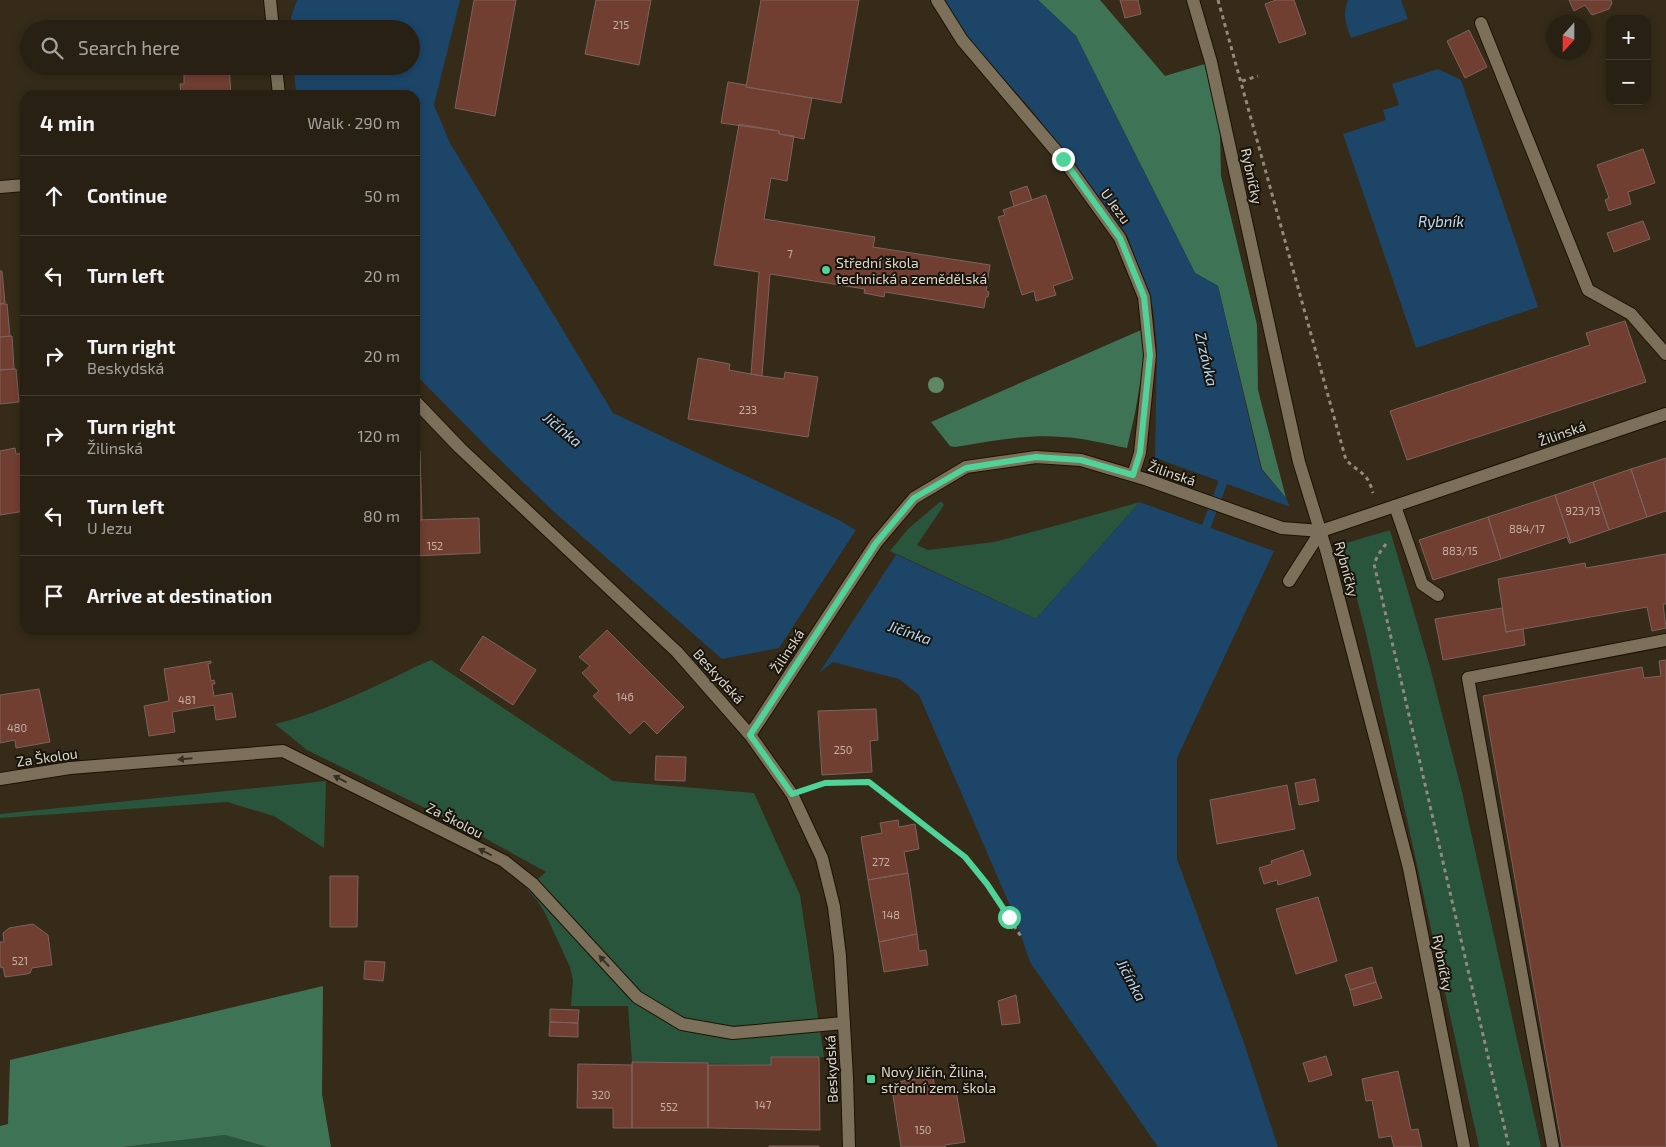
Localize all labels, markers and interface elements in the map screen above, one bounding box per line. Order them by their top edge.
north arrow [1546,15,1591,60]
map controls [1606,15,1651,105]
button: + [1606,15,1651,60]
house number: 215 [613,18,629,31]
search box [20,20,420,75]
icon: search [38,34,66,62]
text: Search here [78,36,180,59]
button: − [1606,60,1651,105]
text: 4 min [40,110,95,135]
text: Walk · 290 m [307,113,400,132]
street label: Rybníčky [1238,146,1266,206]
route end [1052,148,1075,171]
icon: ahead [40,182,68,210]
text: Continue [87,184,167,207]
street label: U Jezu [1097,185,1135,227]
text: 50 m [364,186,400,205]
water label: Rybník [1418,212,1464,231]
house number: 7 [787,247,793,260]
place label: Střední škola technická a zemědělská [836,254,987,287]
icon: left [40,262,68,290]
text: Turn left [87,264,164,287]
marker: Střední škola technická a zemědělská [820,264,832,276]
text: 20 m [364,266,400,285]
water label: Zrzávka [1192,330,1222,388]
text: Turn right [87,335,175,358]
icon: right [40,342,68,370]
text: 20 m [364,346,400,365]
text: Beskydská [87,358,164,377]
house number: 233 [739,403,757,416]
water label: Jičínka [539,407,586,450]
text: Turn right [87,415,175,438]
street label: Žilinská [1536,417,1588,449]
icon: right [40,422,68,450]
text: 120 m [357,426,400,445]
text: Žilinská [87,438,143,457]
street label: Žilinská [1146,457,1198,489]
text: Turn left [87,495,164,518]
icon: left [40,502,68,530]
house number: 923/13 [1566,504,1600,517]
text: 80 m [363,506,400,525]
text: U Jezu [87,518,132,537]
house number: 884/17 [1509,522,1545,535]
house number: 152 [427,539,443,552]
street label: Rybníčky [1331,539,1363,599]
house number: 883/15 [1442,544,1478,557]
icon: arrive [40,582,68,610]
text: Arrive at destination [87,584,272,607]
water label: Jičínka [885,616,934,648]
street label: Žilinská [767,626,807,676]
street label: Beskydská [690,645,748,707]
house number: 146 [616,690,634,703]
house number: 481 [178,693,196,706]
house number: 480 [7,721,27,734]
house number: 250 [834,743,852,756]
street label: Za Školou [15,744,79,770]
one-way arrow [176,755,192,763]
one-way arrow [333,775,347,783]
street label: Za Školou [424,798,486,842]
one-way arrow [478,848,493,856]
house number: 272 [872,855,890,868]
route start [998,906,1021,929]
house number: 148 [882,908,900,921]
street label: Rybníčky [1429,933,1457,993]
house number: 521 [12,954,28,967]
water label: Jičínka [1113,955,1150,1004]
one-way arrow [598,956,610,968]
street label: Beskydská [821,1035,841,1103]
place label: Nový Jičín, Žilina, střední zem. škola [881,1063,996,1096]
marker: Nový Jičín, Žilina, střední zem. škola [865,1073,877,1085]
house number: 320 [592,1088,610,1101]
house number: 147 [755,1098,772,1111]
house number: 552 [660,1100,678,1113]
house number: 150 [915,1123,931,1136]

